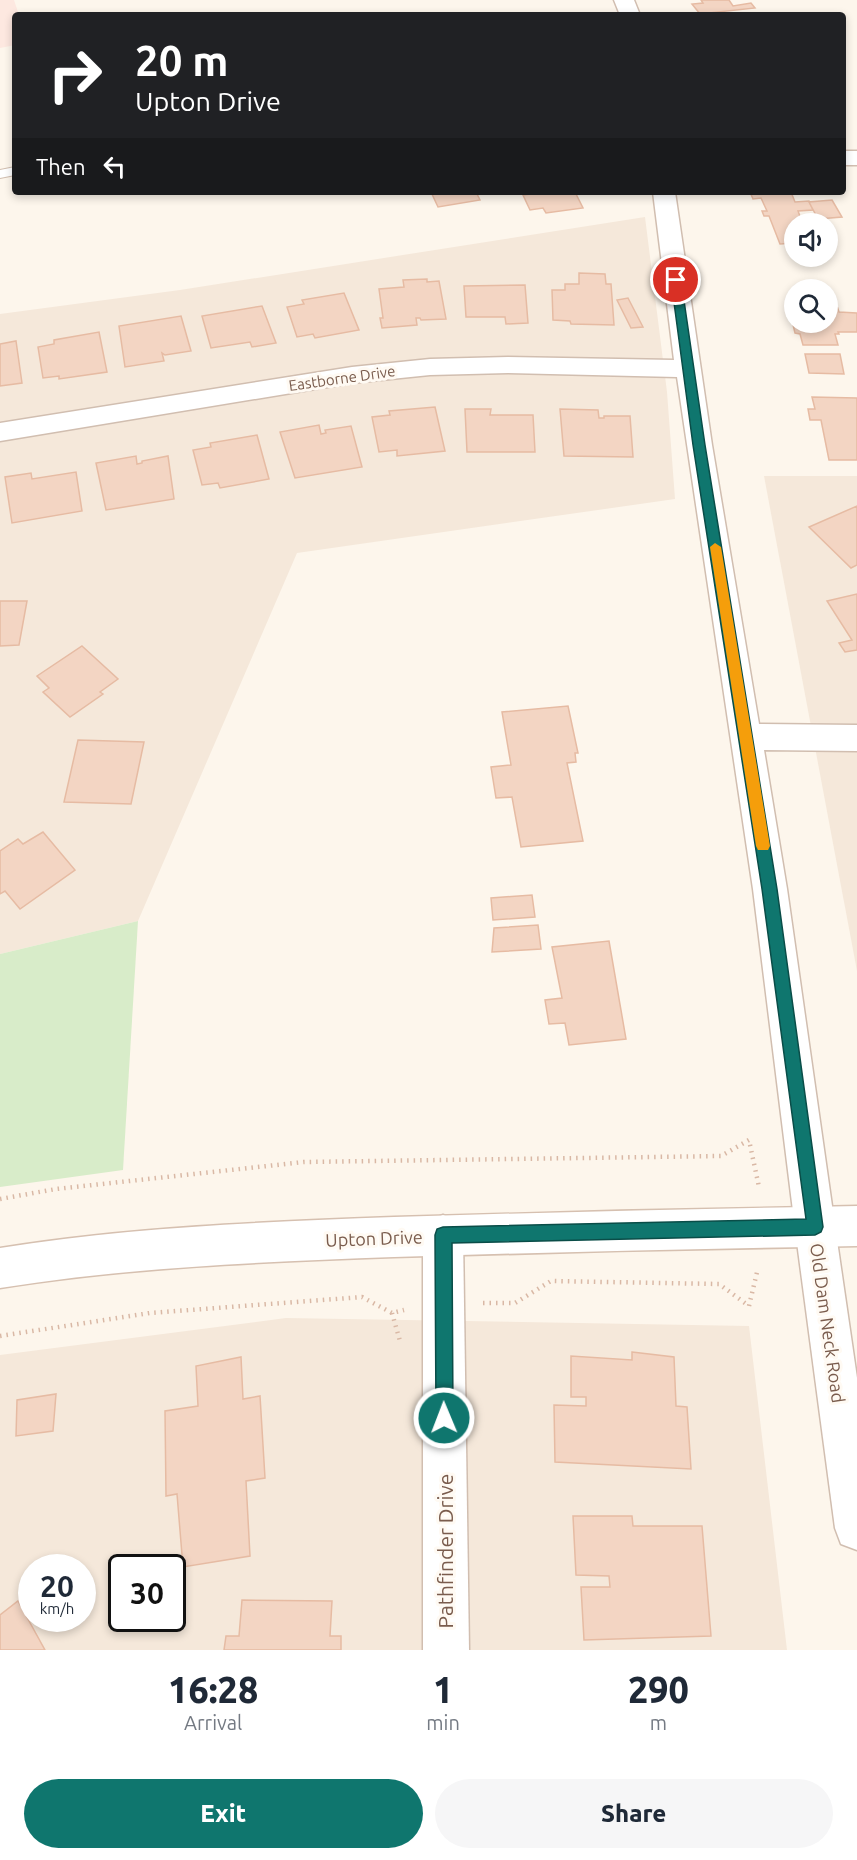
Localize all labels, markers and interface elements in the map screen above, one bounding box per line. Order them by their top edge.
icon: right [36,36,114,114]
text: 20 m [135,37,229,84]
text: Upton Drive [135,86,281,116]
icon: left [98,150,131,183]
text: Then [36,154,86,179]
map controls [784,213,838,333]
button: sound [784,213,838,267]
pin [650,254,701,305]
icon: arrive [659,263,692,296]
button: search [784,279,838,333]
street label: Eastborne Drive [288,362,396,394]
street label: Upton Drive [325,1226,423,1250]
street label: Old Dam Neck Road [807,1242,849,1404]
position arrow [412,1386,476,1450]
street label: Pathfinder Drive [433,1474,457,1628]
speed limit sign: 30 [108,1554,186,1632]
text: 20 [40,1569,74,1603]
text: km/h [40,1600,74,1617]
text: 16:28 [168,1669,258,1710]
text: 1 [433,1669,453,1710]
text: 290 [628,1669,689,1710]
text: Arrival [184,1711,242,1734]
text: min [426,1711,460,1734]
text: m [650,1711,667,1734]
button: Exit [24,1779,423,1848]
button: Share [435,1779,833,1848]

